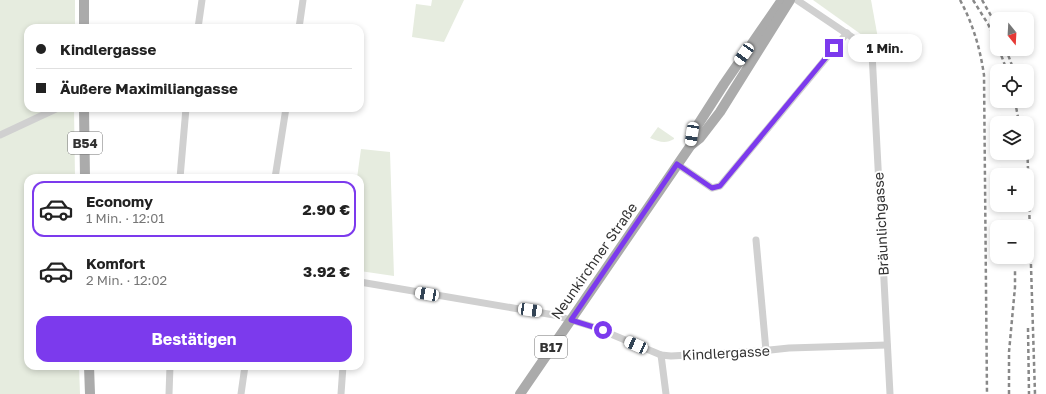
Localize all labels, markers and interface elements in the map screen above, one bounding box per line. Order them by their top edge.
north arrow [990,12,1034,56]
map controls [990,12,1034,264]
callout: 1 Min. [848,34,922,62]
route end [825,39,843,57]
text: Kindlergasse [60,40,156,58]
text: 1 Min. [866,40,904,56]
car [732,41,756,67]
button: locate [990,64,1034,108]
text: Äußere Maximiliangasse [60,79,238,97]
button: layers [990,116,1034,160]
car [684,121,700,147]
road number: B54 [68,132,102,154]
button: + [990,168,1034,212]
street label: Bräunlichgasse [869,172,892,276]
icon: car [38,191,74,227]
text: Economy [86,192,153,210]
street label: Neunkirchner Straße [547,199,640,322]
text: 2.90 € [302,200,350,218]
text: 1 Min. · 12:01 [86,210,165,226]
button: − [990,220,1034,264]
icon: car [38,253,74,289]
text: Komfort [86,254,145,272]
text: 3.92 € [303,262,350,280]
text: 2 Min. · 12:02 [86,272,167,288]
car [414,286,440,302]
car [517,302,543,318]
button: Bestätigen [36,316,352,362]
route start [594,321,612,339]
car [623,335,649,355]
road number: B17 [535,336,567,358]
street label: Kindlergasse [682,342,770,363]

